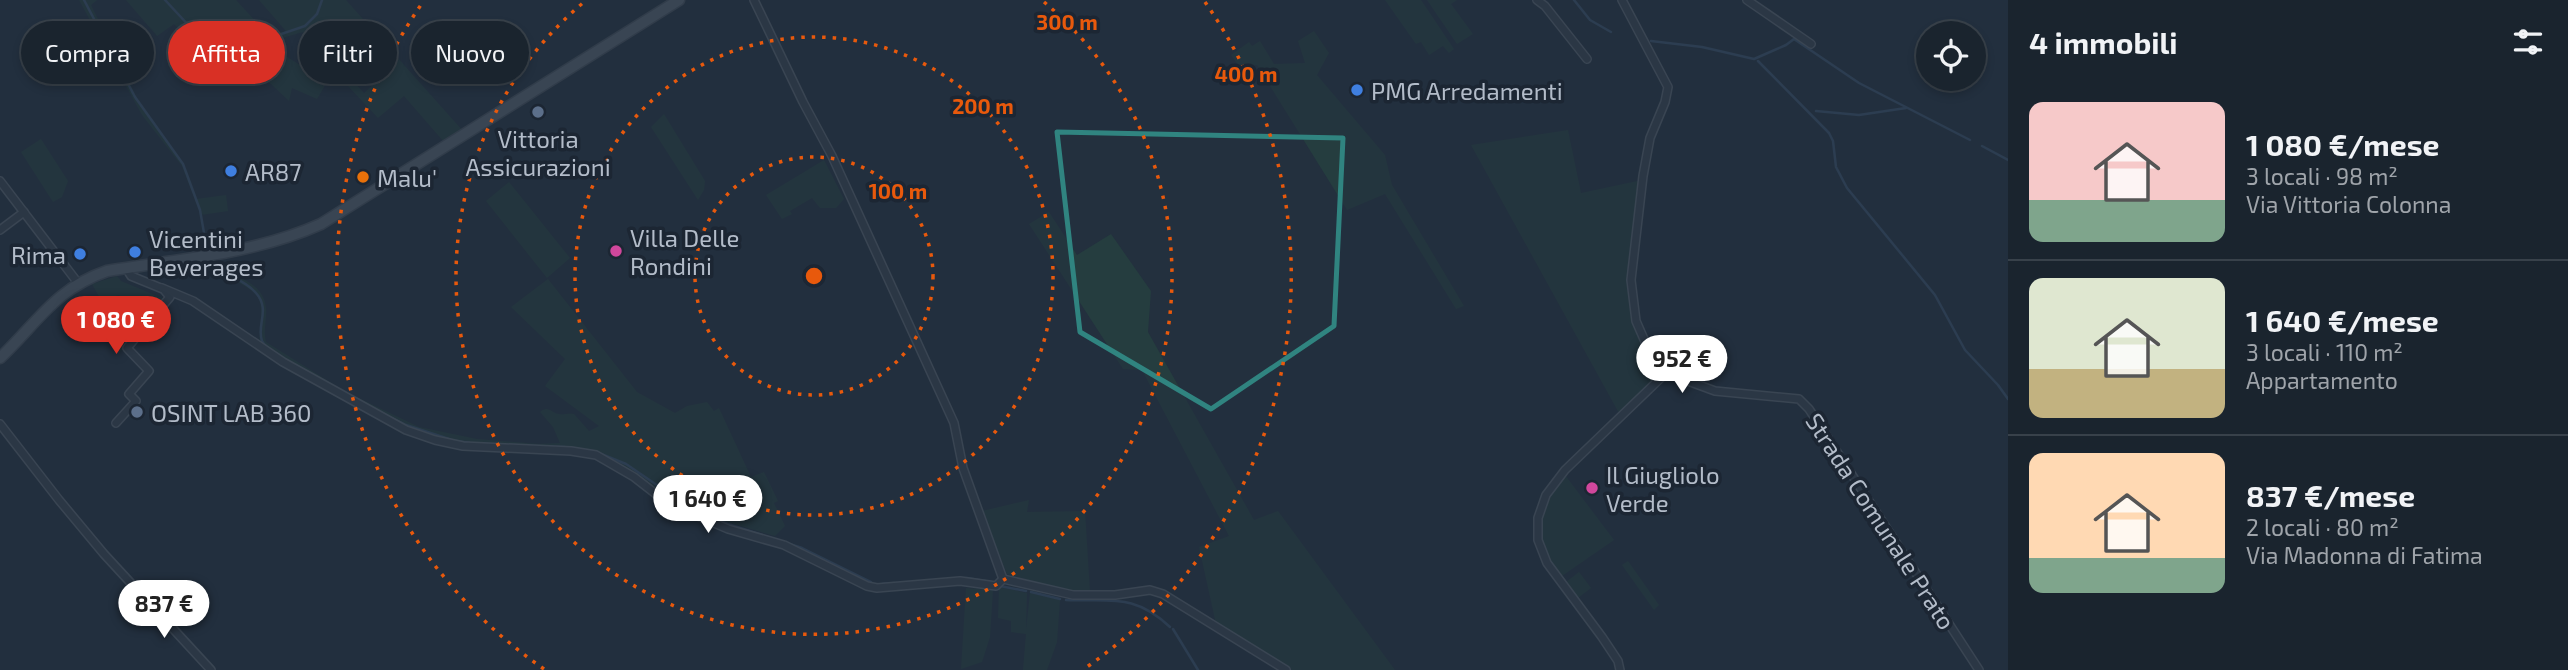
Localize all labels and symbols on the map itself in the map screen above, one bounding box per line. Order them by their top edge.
text: 300 m [1036,9,1098,34]
text: 400 m [1215,61,1277,86]
place label: PMG Arredamenti [1371,76,1563,105]
marker: PMG Arredamenti [1349,82,1365,98]
text: 200 m [952,93,1014,118]
marker: Vittoria Assicurazioni [530,104,546,120]
place label: Vittoria Assicurazioni [465,124,611,181]
place label: AR87 [245,157,302,186]
marker: AR87 [223,163,239,179]
place label: Malu' [377,163,437,192]
marker: Malu' [355,169,371,185]
text: 100 m [869,178,927,203]
place label: Villa Delle Rondini [630,223,739,280]
place label: Vicentini Beverages [149,224,263,281]
place label: Rima [11,240,66,269]
marker: Villa Delle Rondini [608,243,624,259]
marker: Vicentini Beverages [127,244,143,260]
marker: Rima [72,246,88,262]
centre of rings [802,264,826,288]
pin: 1 080 € [51,296,181,356]
pin: 952 € [1633,336,1731,395]
place label: OSINT LAB 360 [151,398,312,427]
marker: OSINT LAB 360 [129,404,145,420]
street label: Strada Comunale Prato [1800,408,1962,634]
place label: Il Giugliolo Verde [1606,460,1720,517]
pin: 1 640 € [643,476,773,535]
marker: Il Giugliolo Verde [1584,480,1600,496]
pin: 837 € [115,580,213,640]

